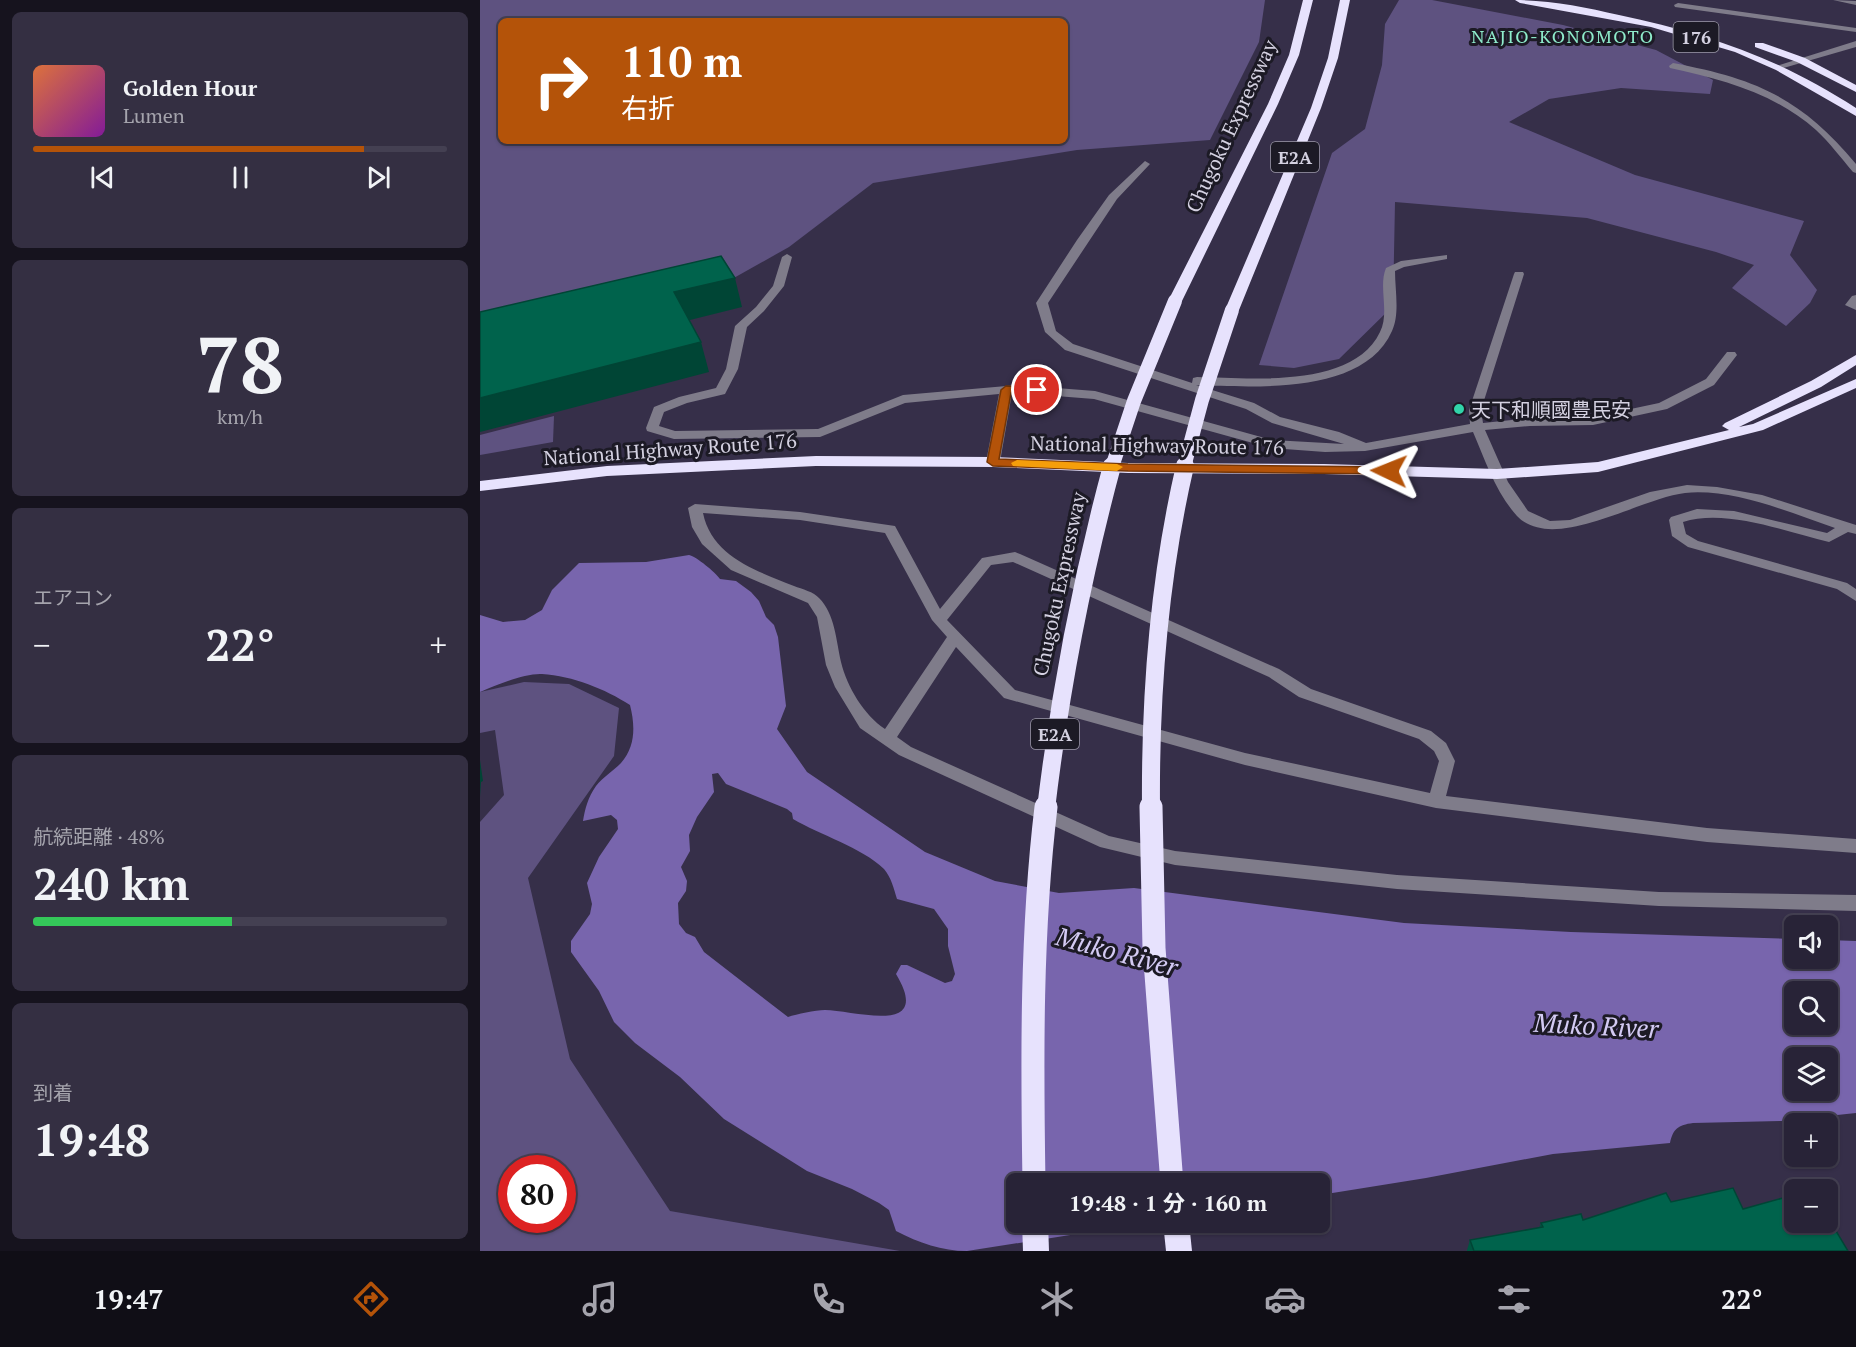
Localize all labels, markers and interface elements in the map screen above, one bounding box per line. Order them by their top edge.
road number: 176 [1674,22,1718,52]
district label: NAJIO-KONOMOTO [1471,24,1655,48]
text: 110 m [621,33,742,89]
street label: Chugoku Expressway [1179,35,1283,217]
icon: right [522,42,600,120]
text: Golden Hour [123,73,257,102]
text: 右折 [621,90,675,126]
text: Lumen [123,102,185,129]
road number: E2A [1271,142,1319,172]
icon: previous [86,161,119,194]
icon: pause [224,161,257,194]
icon: next [362,161,395,194]
text: 78 [196,312,284,415]
pin [1011,364,1062,415]
icon: arrive [1020,373,1053,406]
place label: 天下和順國豊民安 [1471,396,1631,423]
marker: 天下和順國豊民安 [1452,402,1466,416]
text: km/h [217,403,263,430]
street label: National Highway Route 176 [542,427,798,471]
street label: National Highway Route 176 [1030,429,1284,461]
position arrow [1357,439,1421,503]
street label: Chugoku Expressway [1026,489,1092,679]
text: エアコン [33,584,113,611]
text: 22° [205,614,275,674]
text: − [33,623,51,666]
text: + [429,623,447,666]
road number: E2A [1031,719,1079,749]
text: 航続距離 · 48% [33,823,165,850]
text: 240 km [33,853,189,913]
map controls [1784,915,1838,1233]
button: sound [1784,915,1838,969]
water label: Muko River [1051,918,1183,984]
button: search [1784,981,1838,1035]
water label: Muko River [1532,1005,1660,1045]
button: layers [1784,1047,1838,1101]
text: 到着 [33,1079,73,1106]
text: 19:48 [33,1109,150,1169]
button: + [1784,1113,1838,1167]
speed limit sign: 80 [498,1155,576,1233]
button: − [1784,1179,1838,1233]
text: 19:48 · 1 分 · 160 m [1069,1188,1267,1217]
icon: directions [350,1278,392,1320]
icon: music [579,1278,621,1320]
icon: phone [807,1278,849,1320]
icon: climate [1036,1278,1078,1320]
icon: car [1264,1278,1306,1320]
icon: filters [1493,1278,1535,1320]
text: 19:47 [93,1281,164,1317]
text: 22° [1721,1281,1763,1317]

